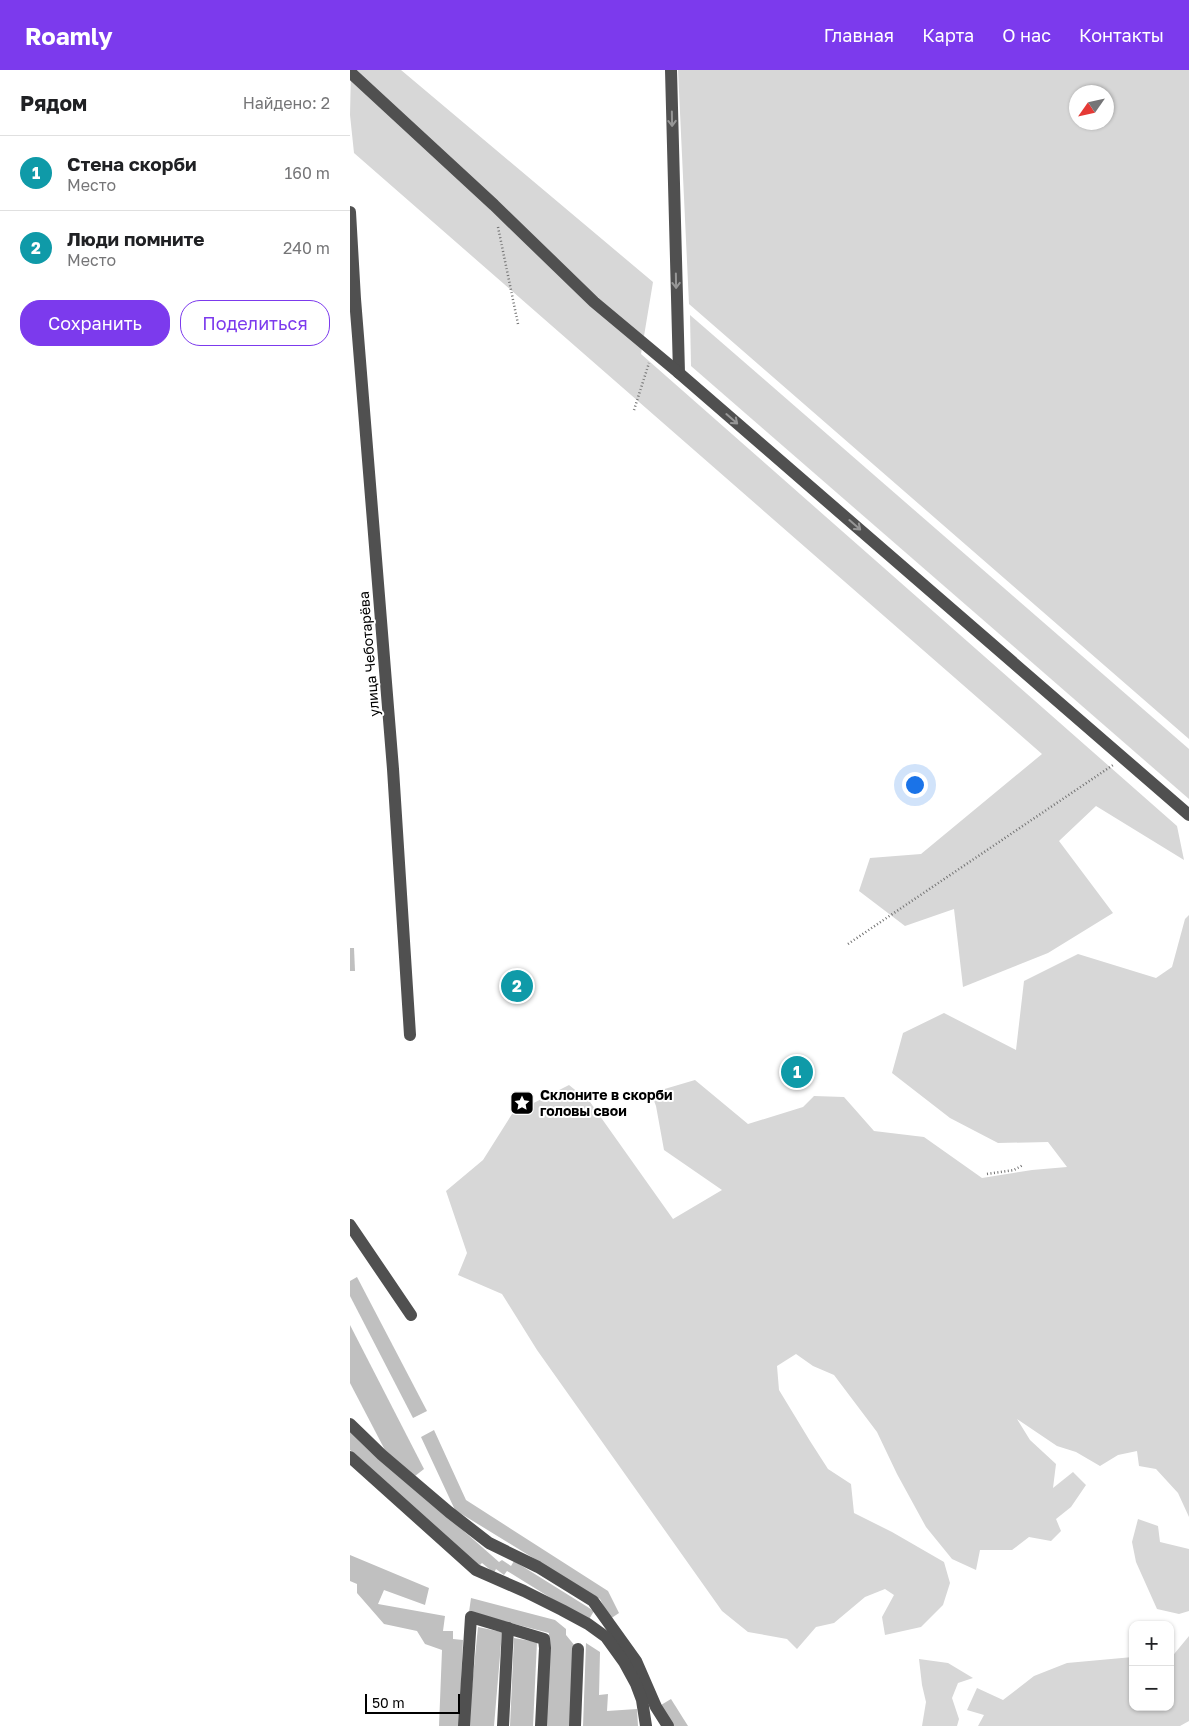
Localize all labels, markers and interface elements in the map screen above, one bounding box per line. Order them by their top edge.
text: Roamly [25,21,113,50]
text: Главная [824,24,894,46]
text: Карта [922,24,974,46]
text: О нас [1002,24,1051,46]
text: Контакты [1079,24,1164,46]
north arrow [1069,85,1114,130]
text: Рядом [20,90,87,116]
text: Найдено: 2 [243,93,330,113]
one-way arrow [667,110,677,126]
text: Стена скорби [67,152,197,175]
text: 1 [32,163,40,183]
text: 160 m [284,163,330,183]
text: Место [67,175,116,195]
text: Люди помните [67,227,204,250]
text: 2 [31,238,41,258]
text: 240 m [283,238,330,258]
text: Место [67,250,116,270]
one-way arrow [671,272,681,289]
button: Сохранить [20,300,170,346]
button: Поделиться [180,300,330,346]
one-way arrow [725,413,738,424]
one-way arrow [848,520,861,531]
street label: улица Чеботарёва [355,591,382,717]
your location [902,772,928,798]
pin: 2 [501,967,533,1005]
pin: 1 [781,1053,813,1091]
place label: Склоните в скорби головы свои [540,1086,673,1119]
place icon: Склоните в скорби головы свои [509,1090,535,1116]
map controls [1129,1621,1174,1711]
button: + [1129,1621,1174,1666]
button: − [1129,1666,1174,1711]
scale bar [365,1691,460,1714]
text: 50 m [372,1694,405,1711]

